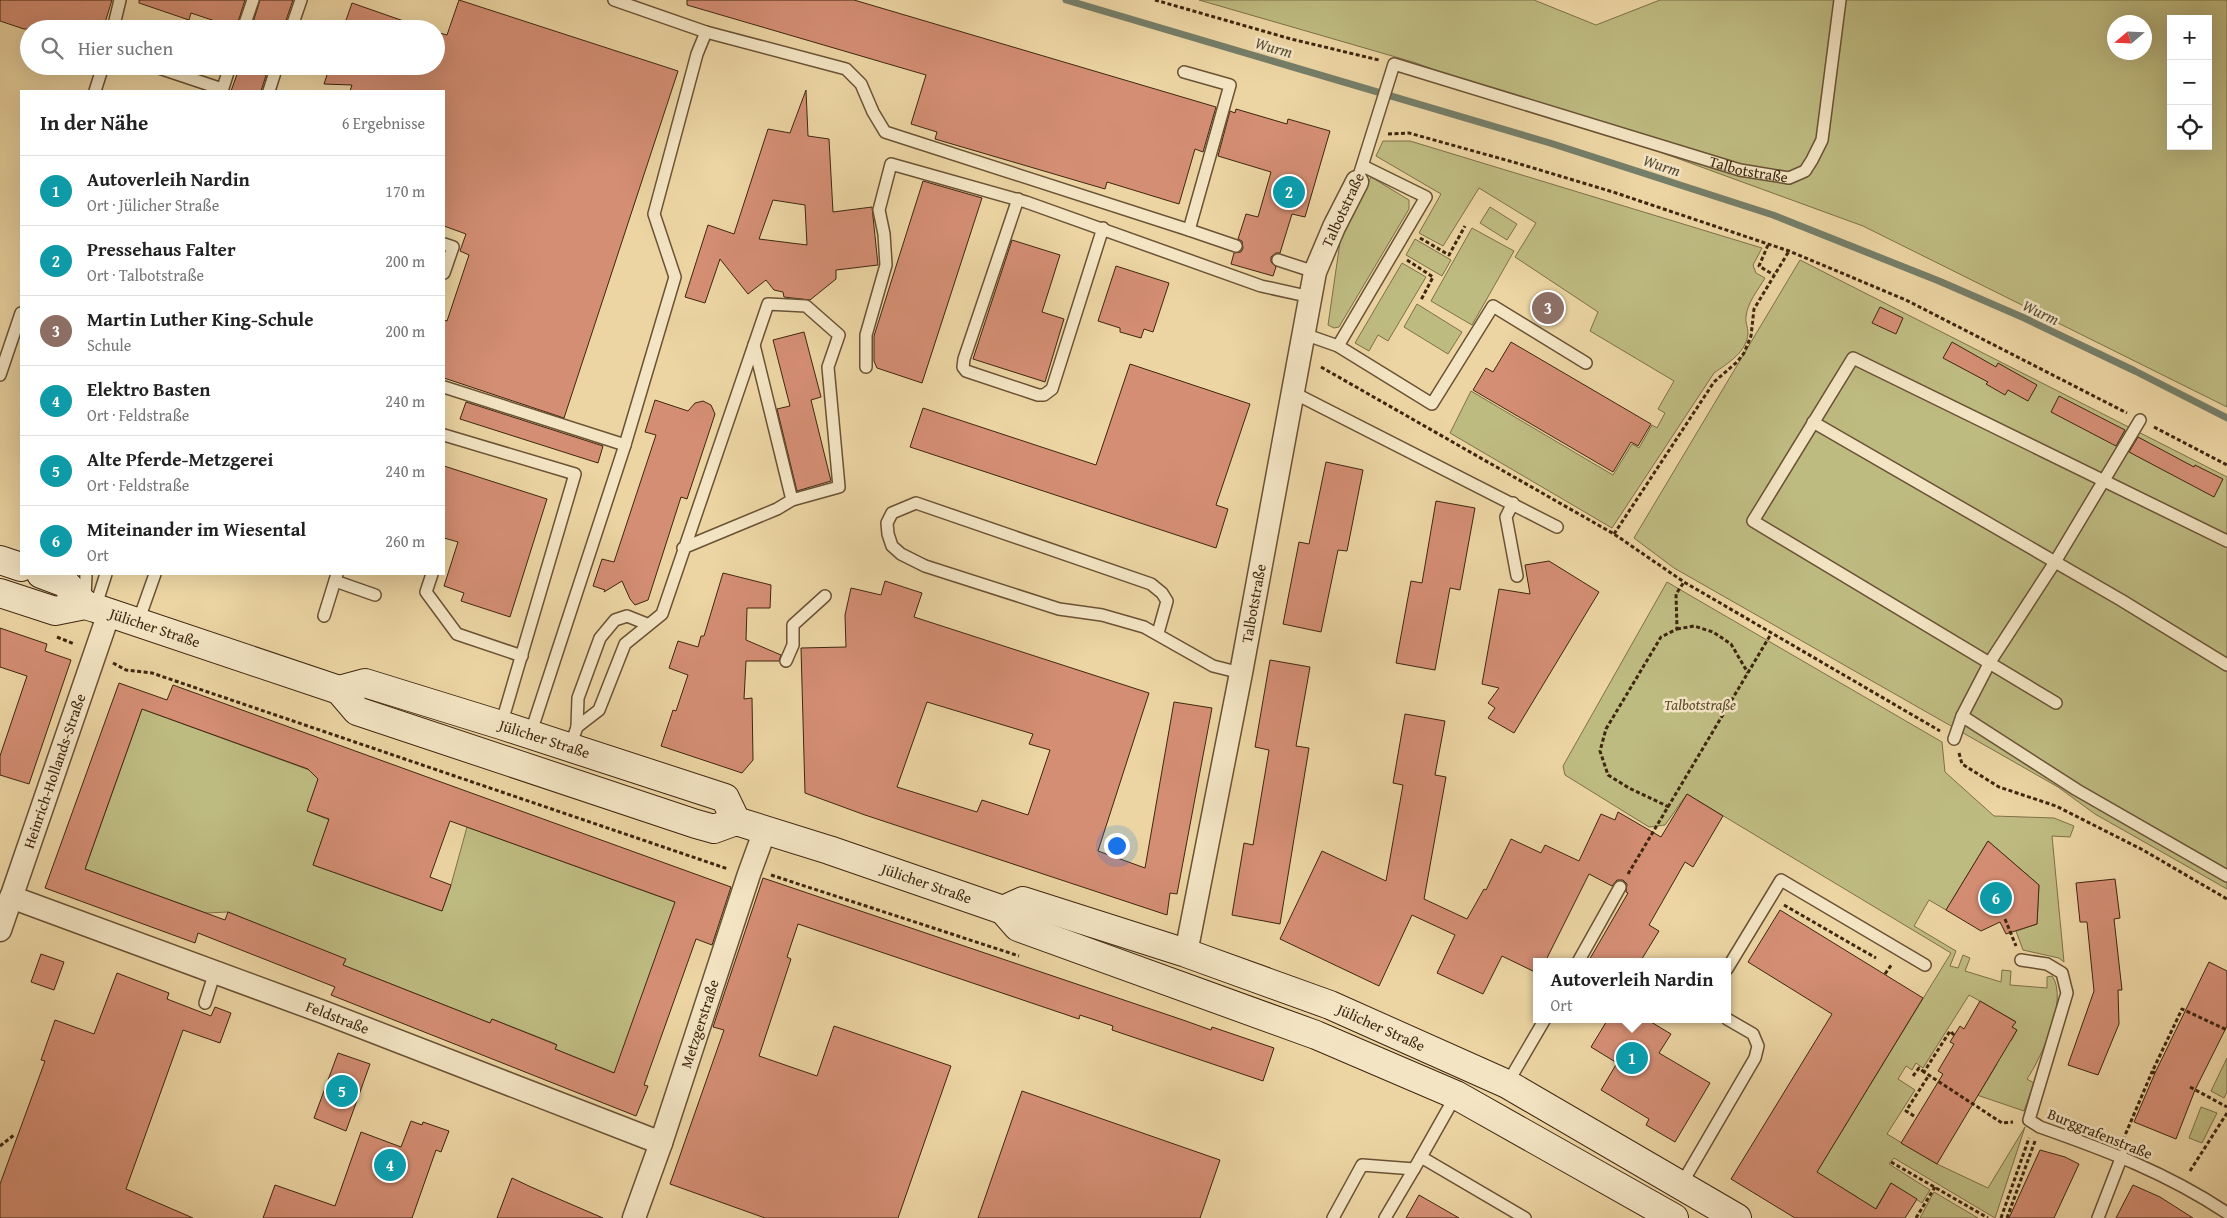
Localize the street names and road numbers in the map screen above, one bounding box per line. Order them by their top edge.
street label: Talbotstraße [1707,150,1790,188]
street label: Talbotstraße [1316,169,1369,250]
street label: Talbotstraße [1236,562,1271,645]
street label: Jülicher Straße [105,602,203,653]
street label: Heinrich-Hollands-Straße [18,691,90,851]
street label: Jülicher Straße [495,713,593,763]
street label: Jülicher Straße [877,857,975,908]
street label: Metzgerstraße [675,977,724,1071]
street label: Feldstraße [303,996,372,1039]
street label: Jülicher Straße [1332,998,1429,1056]
street label: Burggrafenstraße [2045,1103,2156,1164]

